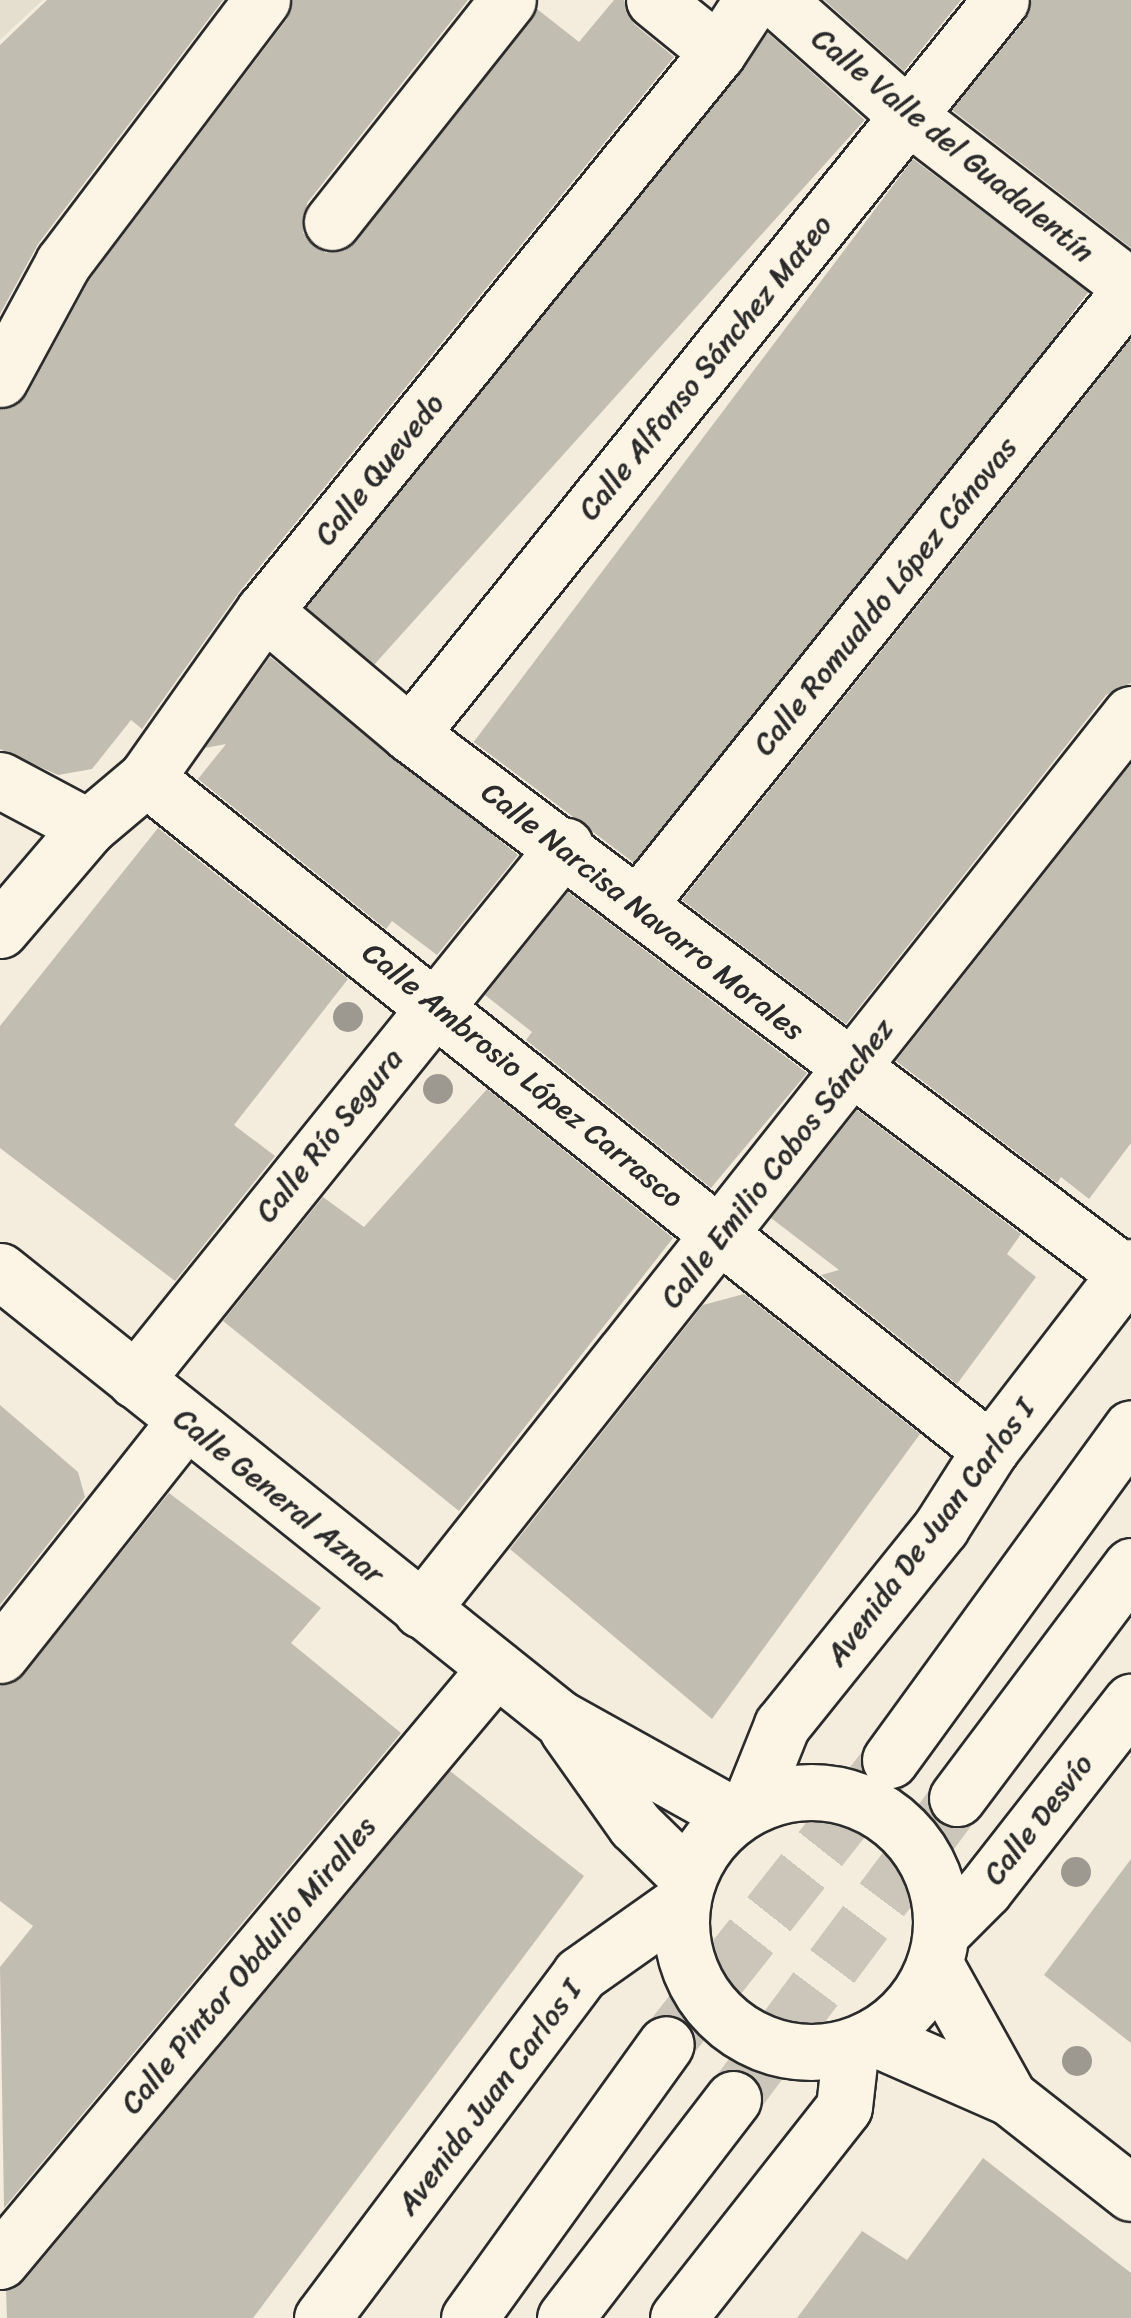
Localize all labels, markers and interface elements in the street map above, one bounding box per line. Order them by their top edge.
street label: Calle Valle del Guadalentín [805,20,1101,270]
street label: Calle Alfonso Sánchez Mateo [570,206,840,528]
street label: Calle Quevedo [307,386,451,552]
street label: Calle Romualdo López Cánovas [746,430,1024,762]
street label: Calle Narcisa Navarro Morales [476,775,810,1047]
street label: Calle Ambrosio López Carrasco [355,934,691,1216]
street label: Calle Emilio Cobos Sánchez [652,1010,902,1316]
street label: Calle Río Segura [247,1040,411,1230]
street label: Avenida De Juan Carlos I [818,1392,1042,1672]
street label: Calle General Aznar [166,1400,392,1592]
street label: Calle Desvío [975,1745,1101,1893]
street label: Calle Pintor Obdulio Miralles [113,1809,383,2121]
street label: Avenida Juan Carlos I [389,1973,589,2221]

